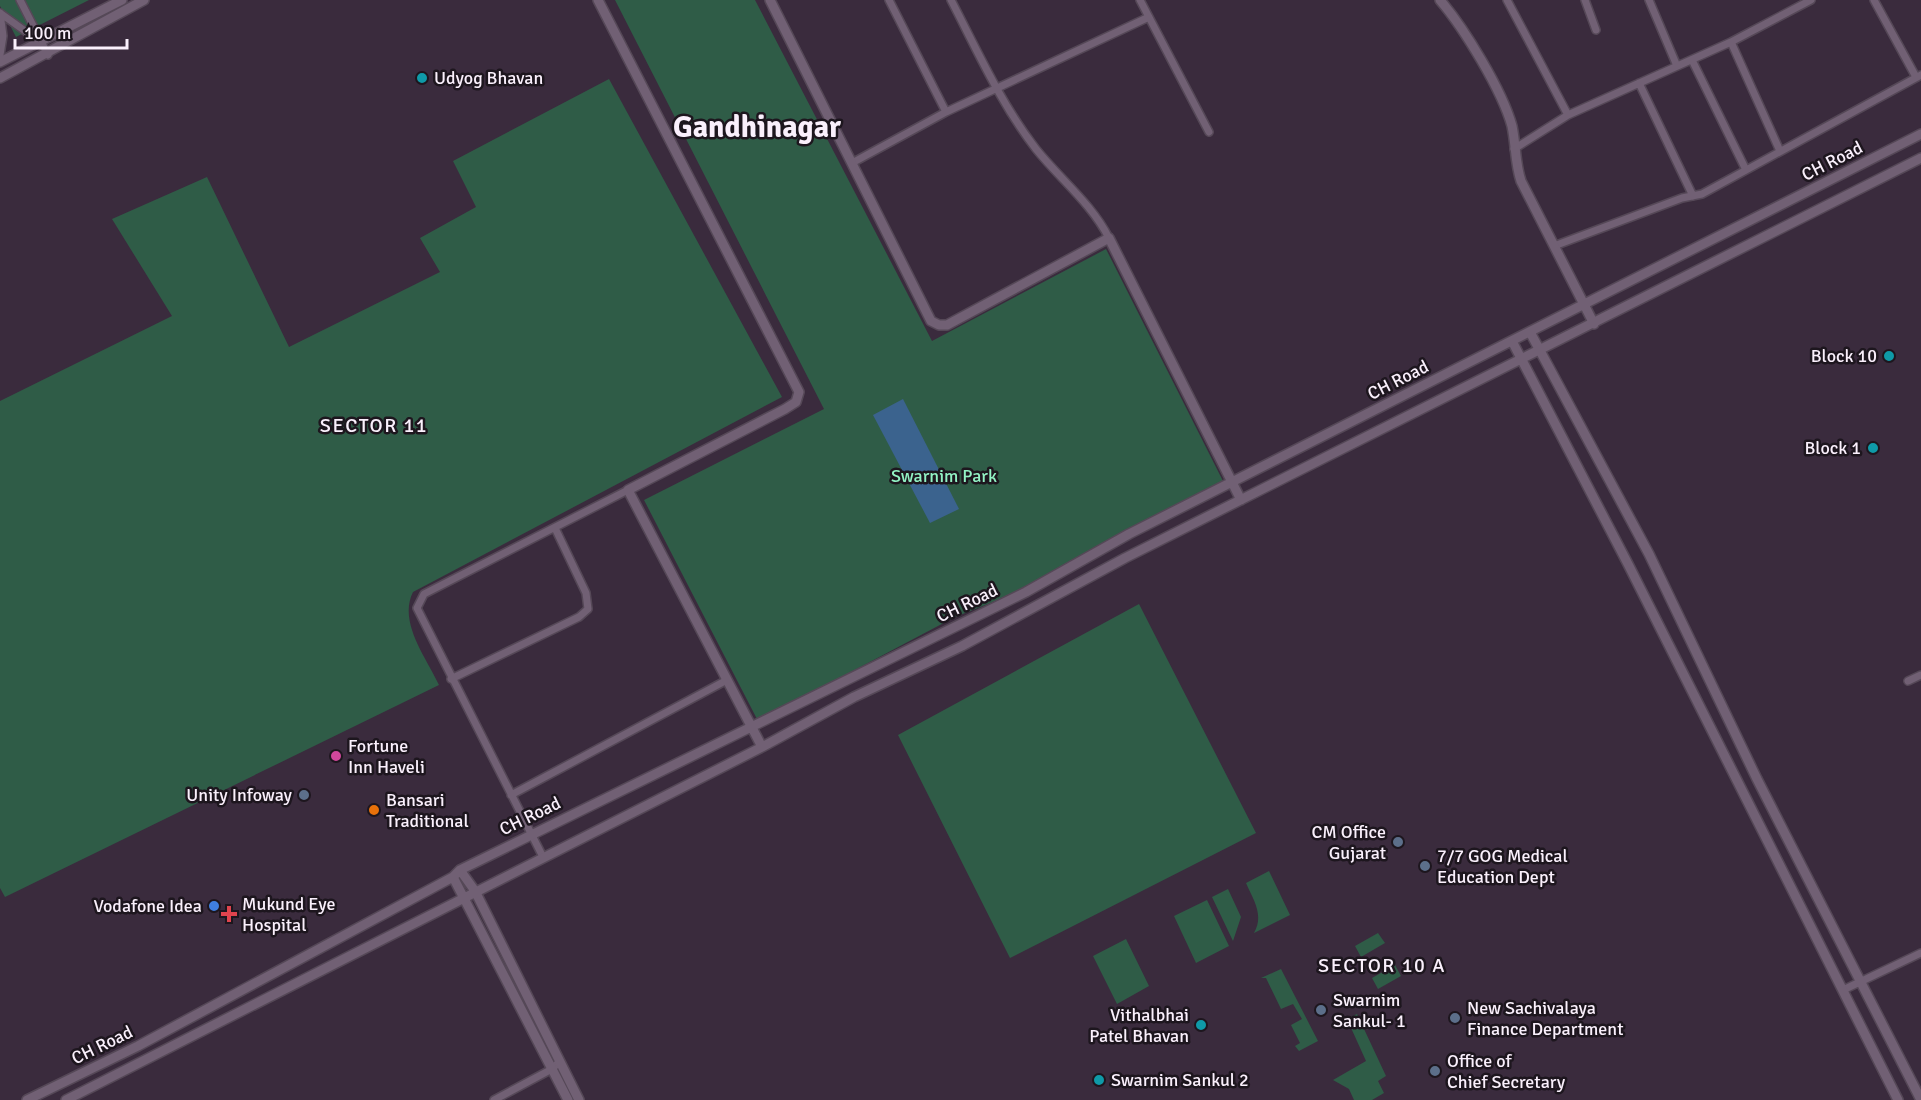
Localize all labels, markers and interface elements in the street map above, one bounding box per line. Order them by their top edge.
scale bar [15,12,128,50]
text: 100 m [24,22,71,44]
place label: Udyog Bhavan [434,67,543,89]
marker: Udyog Bhavan [415,71,429,85]
district label: Gandhinagar [673,109,841,146]
street label: CH Road [1798,136,1866,186]
place label: Block 10 [1811,345,1877,367]
marker: Block 10 [1882,349,1896,363]
street label: CH Road [1364,355,1432,405]
district label: SECTOR 11 [320,413,428,438]
place label: Block 1 [1804,437,1861,459]
marker: Block 1 [1866,441,1880,455]
park label: Swarnim Park [891,465,997,487]
street label: CH Road [933,579,1001,627]
place label: Fortune Inn Haveli [348,735,425,778]
marker: Fortune Inn Haveli [329,749,343,763]
place label: Unity Infoway [186,784,293,806]
marker: Unity Infoway [297,788,311,802]
place label: Bansari Traditional [386,789,469,832]
street label: CH Road [496,792,564,840]
marker: Bansari Traditional [367,803,381,817]
place label: CM Office Gujarat [1311,821,1386,864]
marker: CM Office Gujarat [1391,835,1405,849]
place label: 7/7 GOG Medical Education Dept [1437,845,1568,888]
marker: 7/7 GOG Medical Education Dept [1418,859,1432,873]
place label: Mukund Eye Hospital [242,893,335,936]
place label: Vodafone Idea [94,895,202,917]
marker: Vodafone Idea [207,899,221,913]
marker: Mukund Eye Hospital [220,905,238,923]
district label: SECTOR 10 A [1318,953,1446,978]
place label: Swarnim Sankul- 1 [1333,989,1406,1032]
place label: New Sachivalaya Finance Department [1467,997,1624,1040]
marker: Swarnim Sankul- 1 [1314,1003,1328,1017]
place label: Vithalbhai Patel Bhavan [1089,1004,1189,1047]
marker: New Sachivalaya Finance Department [1448,1011,1462,1025]
marker: Vithalbhai Patel Bhavan [1194,1018,1208,1032]
street label: CH Road [68,1021,136,1069]
place label: Office of Chief Secretary [1447,1050,1566,1093]
marker: Office of Chief Secretary [1428,1064,1442,1078]
place label: Swarnim Sankul 2 [1111,1069,1249,1091]
marker: Swarnim Sankul 2 [1092,1073,1106,1087]

